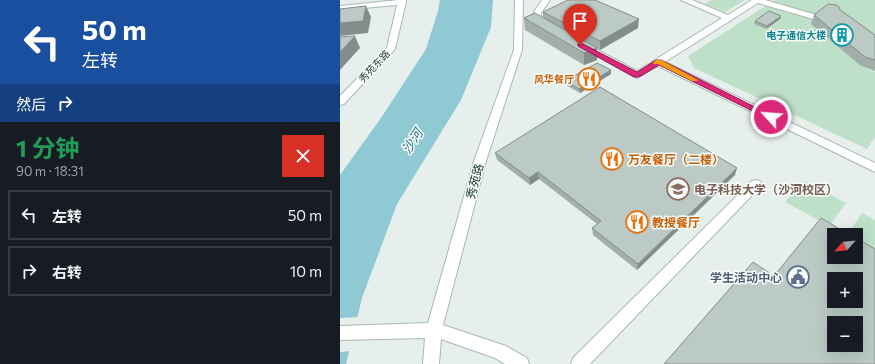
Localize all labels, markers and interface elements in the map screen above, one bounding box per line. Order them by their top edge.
pin [563,4,597,45]
icon: arrive [569,10,591,32]
text: 50 m [82,12,147,46]
icon: left [16,16,68,68]
building icon: 电子通信大楼 [829,22,855,48]
place label: 电子通信大楼 [766,29,826,41]
street label: 秀苑东路 [356,47,392,85]
text: 左转 [82,49,118,71]
restaurant icon: 风华餐厅 [576,66,602,92]
place label: 风华餐厅 [534,73,574,85]
icon: right [54,92,76,114]
text: 然后 [16,95,46,113]
position arrow [750,96,792,138]
water label: 沙河 [398,123,427,156]
text: 1 分钟 [16,133,79,162]
button: close [282,135,324,177]
restaurant icon: 万友餐厅（二楼） [599,146,625,172]
place label: 万友餐厅（二楼） [628,152,724,166]
street label: 秀苑路 [463,162,485,200]
text: 90 m · 18:31 [16,163,84,179]
school or university icon: 电子科技大学（沙河校区） [665,176,691,202]
place label: 电子科技大学（沙河校区） [694,182,838,196]
icon: left [18,204,40,226]
text: 50 m [288,206,322,224]
text: 左转 [52,207,82,225]
restaurant icon: 教授餐厅 [624,209,650,235]
place label: 教授餐厅 [652,215,700,229]
north arrow [827,228,863,264]
map controls [827,228,863,352]
icon: right [18,260,40,282]
text: 10 m [290,262,322,280]
text: 右转 [52,263,82,281]
public building icon: 学生活动中心 [785,264,811,290]
place label: 学生活动中心 [710,270,782,284]
button: + [827,272,863,308]
button: − [827,316,863,352]

